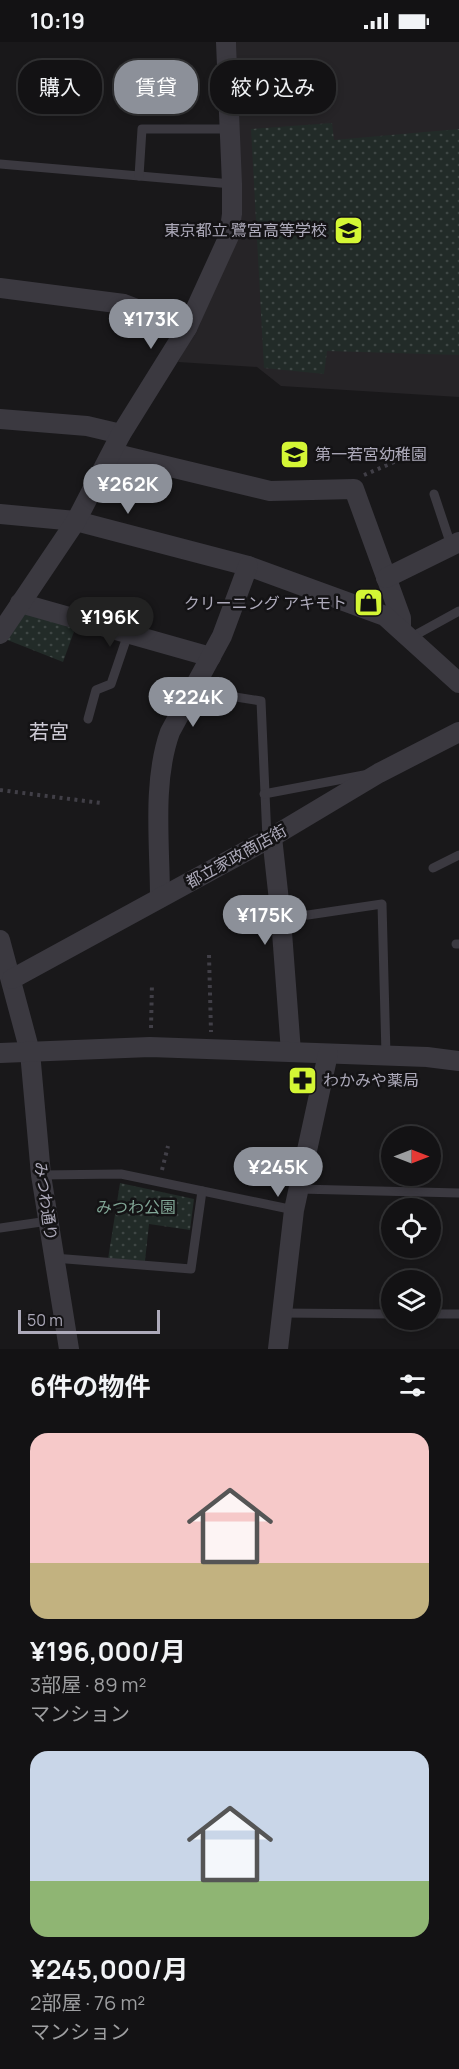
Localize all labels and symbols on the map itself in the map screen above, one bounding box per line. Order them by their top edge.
school or university icon: 東京都立 鷺宮高等学校 [332,214,364,246]
place label: 東京都立 鷺宮高等学校 [164,219,327,241]
pin: ¥173K [109,299,193,350]
school or university icon: 第一若宮幼稚園 [278,438,310,470]
place label: 第一若宮幼稚園 [315,443,427,465]
pin: ¥262K [86,464,170,515]
shop icon: クリーニング アキモト [352,587,384,619]
place label: クリーニング アキモト [184,592,347,614]
pin: ¥196K [68,597,152,648]
pin: ¥224K [151,677,235,728]
district label: 若宮 [29,718,69,745]
street label: 都立家政商店街 [182,819,290,893]
pin: ¥175K [223,895,307,946]
pharmacy icon: わかみや薬局 [286,1064,318,1096]
place label: わかみや薬局 [323,1069,419,1091]
north arrow [381,1126,441,1186]
pin: ¥245K [236,1147,320,1198]
street label: みつわ通り [30,1160,62,1242]
park label: みつわ公園 [96,1196,176,1218]
scale bar [18,1307,160,1334]

